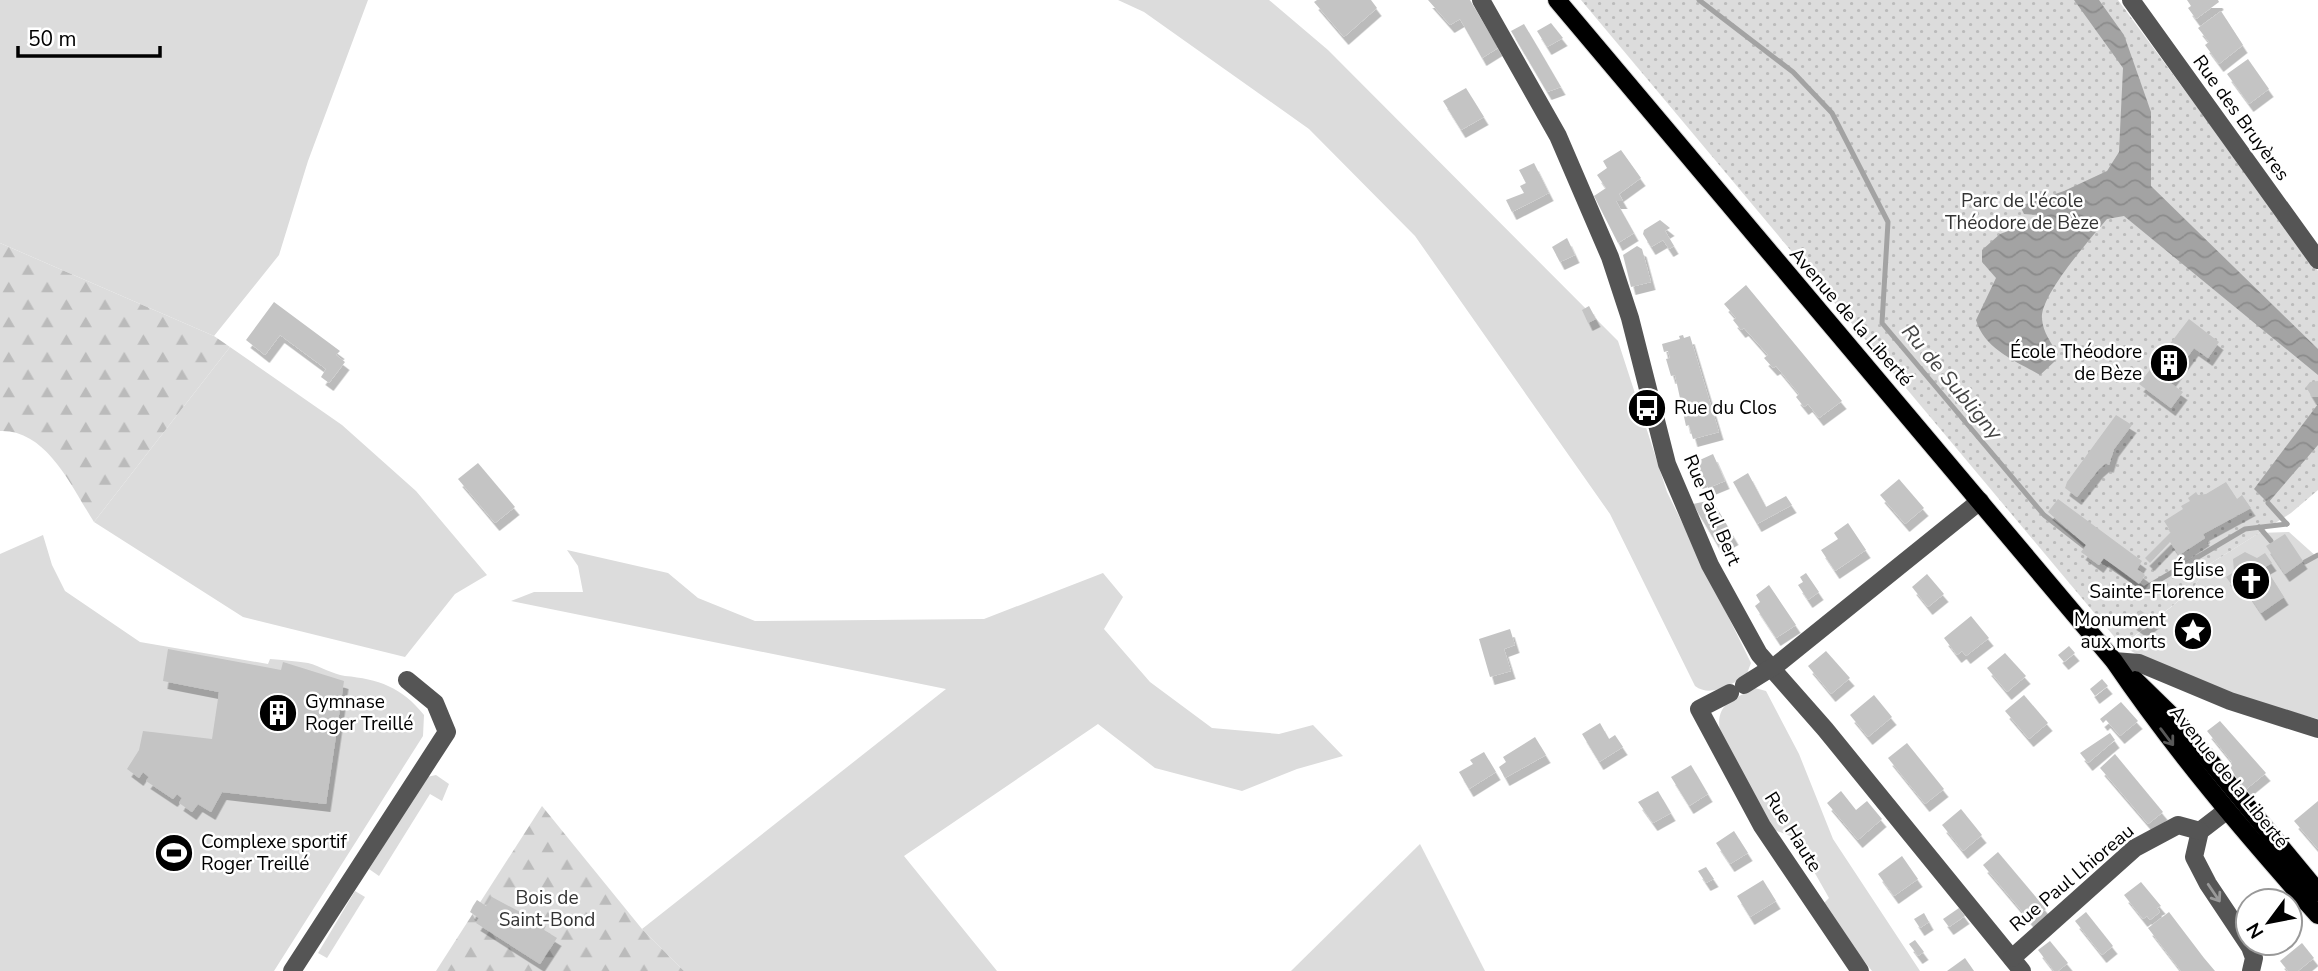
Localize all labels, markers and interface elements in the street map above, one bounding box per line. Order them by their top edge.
scale bar [18,14,159,58]
text: 50 m [28,25,77,53]
street label: Rue des Bruyères [2187,50,2295,186]
park label: Parc de l'école Théodore de Bèze [1945,188,2099,236]
street label: Avenue de la Liberté [1783,242,1919,392]
water label: Ru de Subligny [1895,318,2009,447]
place label: École Théodore de Bèze [2010,339,2142,387]
building icon: École Théodore de Bèze [2148,342,2190,384]
bus stop icon: Rue du Clos [1626,387,1668,429]
place label: Rue du Clos [1674,395,1777,421]
street label: Rue Paul Bert [1677,451,1747,570]
place label: Église Sainte-Florence [2089,557,2224,605]
church icon: Église Sainte-Florence [2230,560,2272,602]
place label: Monument aux morts [2074,607,2166,655]
place icon: Monument aux morts [2172,610,2214,652]
place label: Gymnase Roger Treillé [305,689,413,737]
building icon: Gymnase Roger Treillé [257,692,299,734]
street label: Avenue de la Liberté [2163,700,2295,854]
one-way arrow [2159,728,2174,746]
street label: Rue Haute [1758,787,1828,877]
street label: Rue Paul Lhioreau [2004,818,2140,938]
place label: Complexe sportif Roger Treillé [201,829,347,877]
sports icon: Complexe sportif Roger Treillé [153,832,195,874]
one-way arrow [2207,883,2221,902]
park label: Bois de Saint-Bond [499,885,595,933]
north arrow [2234,887,2304,957]
text: N [2241,918,2270,943]

